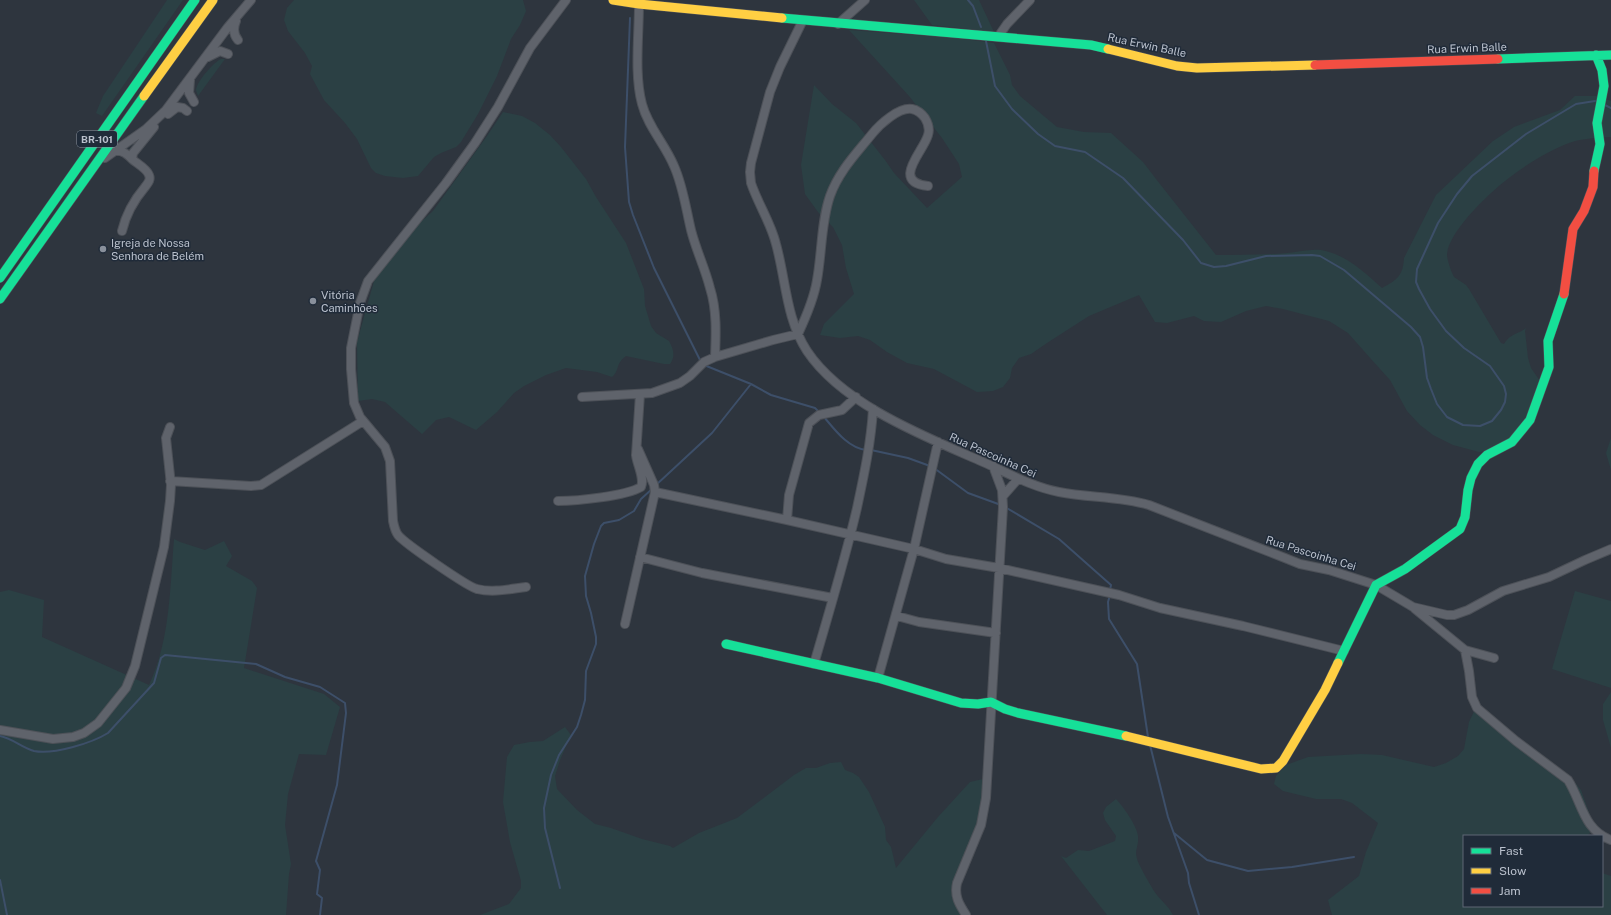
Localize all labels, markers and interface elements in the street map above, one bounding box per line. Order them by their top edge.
street label: Rua Erwin Balle [1107,31,1187,59]
street label: Rua Erwin Balle [1427,41,1507,55]
road number: BR-101 [77,131,117,147]
place label: Igreja de Nossa Senhora de Belém [111,237,204,262]
marker: Igreja de Nossa Senhora de Belém [98,244,108,254]
place label: Vitória Caminhões [321,289,378,314]
marker: Vitória Caminhões [308,296,318,306]
street label: Rua Pascoinha Cei [948,430,1038,480]
street label: Rua Pascoinha Cei [1264,534,1358,572]
legend [1463,835,1603,907]
text: Fast [1499,844,1524,858]
text: Slow [1499,864,1527,878]
text: Jam [1499,884,1521,898]

